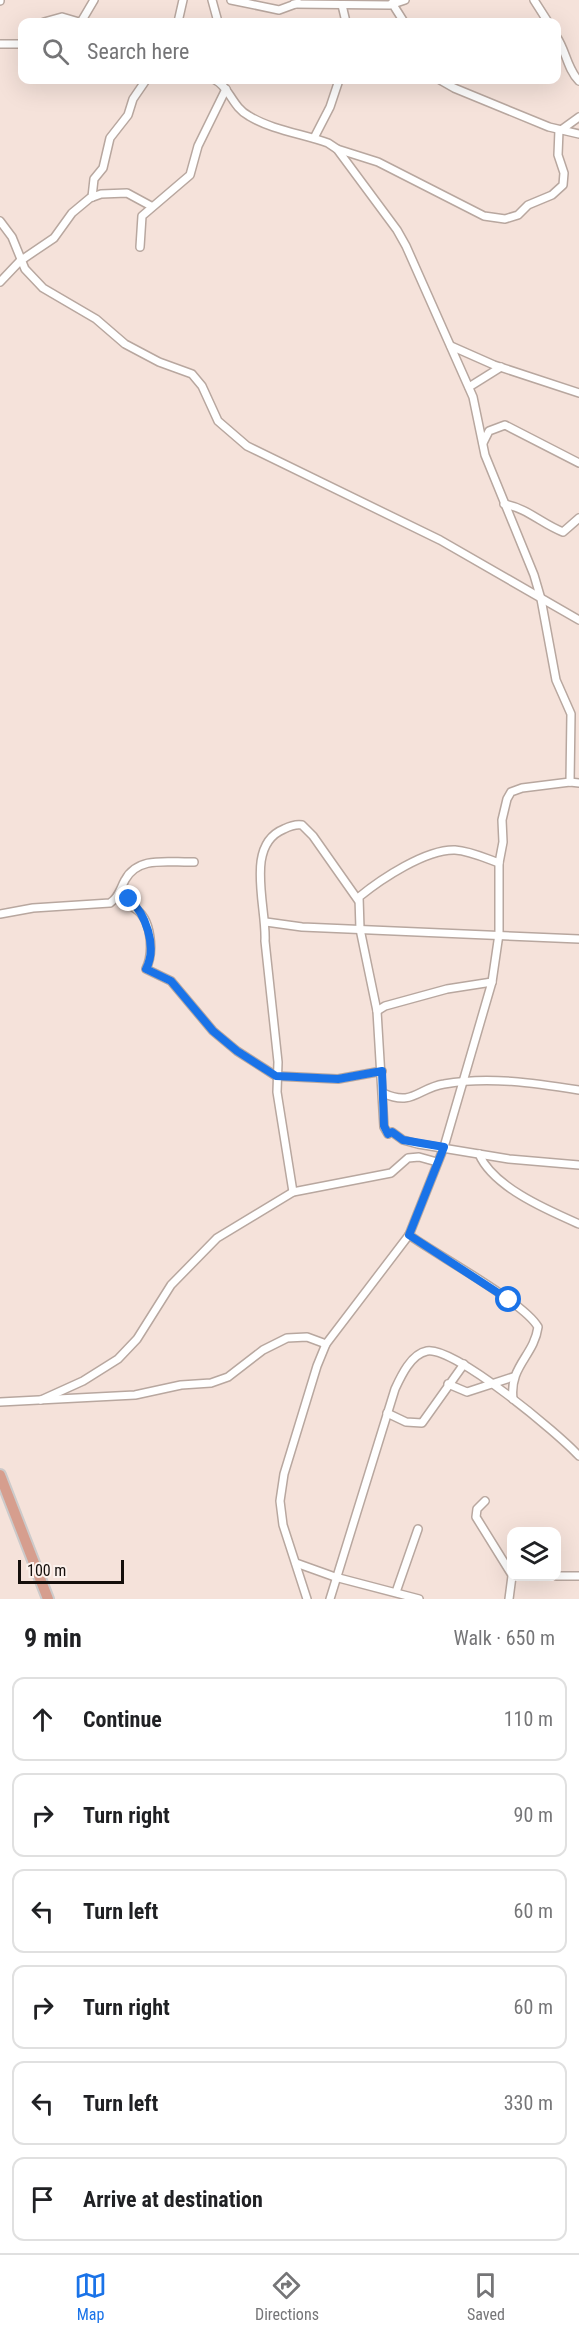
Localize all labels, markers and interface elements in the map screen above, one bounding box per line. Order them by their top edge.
search box [18,18,561,84]
icon: search [39,35,72,68]
text: Search here [87,39,189,64]
route end [115,885,141,911]
route start [495,1286,521,1312]
map controls [507,1527,561,1581]
button: layers [507,1527,561,1581]
scale bar [18,1557,124,1584]
text: 100 m [27,1561,66,1580]
text: 9 min [24,1623,82,1653]
text: Walk · 650 m [454,1626,555,1650]
icon: ahead [26,1703,59,1736]
text: Continue [83,1707,162,1732]
text: 110 m [504,1707,553,1731]
icon: right [26,1799,59,1832]
text: Turn right [83,1803,170,1828]
text: 90 m [514,1803,553,1827]
icon: left [26,1895,59,1928]
text: Turn left [83,1899,158,1924]
text: 60 m [514,1899,553,1923]
icon: right [26,1991,59,2024]
text: Turn right [83,1995,170,2020]
text: 60 m [514,1995,553,2019]
icon: left [26,2087,59,2120]
text: Turn left [83,2091,158,2116]
text: 330 m [504,2091,553,2115]
icon: arrive [26,2183,59,2216]
text: Arrive at destination [83,2187,263,2212]
tab: Map [74,2269,107,2324]
tab: Directions [255,2269,319,2324]
tab: Saved [467,2269,505,2324]

